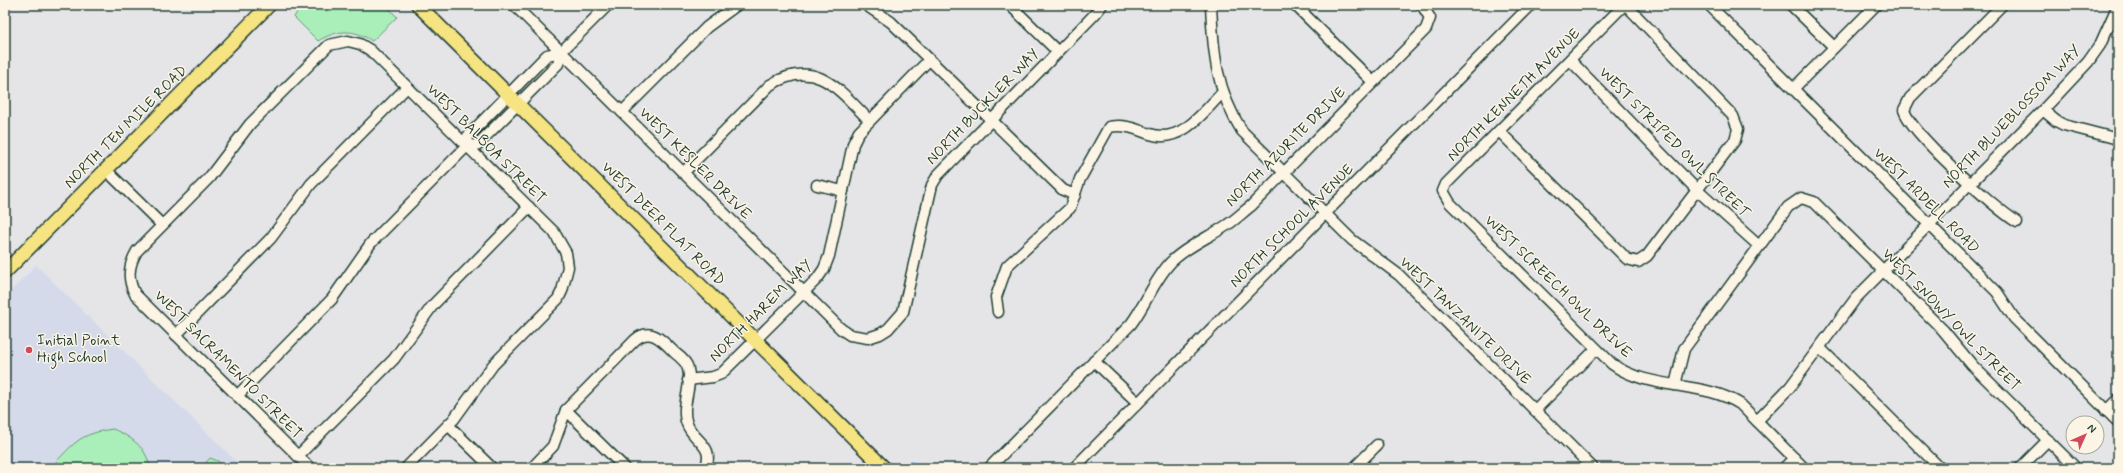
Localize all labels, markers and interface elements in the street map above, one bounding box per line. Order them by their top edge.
street label: NORTH KENNETH AVENUE [1443,24,1585,166]
street label: NORTH BLUEBLOSSOM WAY [1938,41,2086,193]
street label: NORTH BUCKLER WAY [922,44,1044,170]
street label: NORTH TEN MILE ROAD [60,61,192,193]
street label: WEST STRIPED OWL STREET [1594,63,1754,223]
street label: WEST BALBOA STREET [422,80,550,208]
street label: NORTH AZURITE DRIVE [1222,82,1351,211]
street label: WEST KESLER DRIVE [634,103,756,225]
street label: WEST ARDELL ROAD [1869,144,1983,258]
street label: WEST DEER FLAT ROAD [597,158,729,290]
street label: NORTH SCHOOL AVENUE [1226,159,1359,292]
street label: WEST SCREECH OWL DRIVE [1480,211,1636,363]
street label: WEST SNOWY OWL STREET [1877,244,2025,396]
street label: WEST TANZANITE DRIVE [1395,253,1535,390]
street label: NORTH HAREM WAY [705,255,817,367]
street label: WEST SACRAMENTO STREET [149,286,307,444]
place label: Initial Point High School [37,331,120,369]
marker: Initial Point High School [24,345,34,355]
north arrow [2065,415,2105,455]
text: N [2084,421,2099,436]

